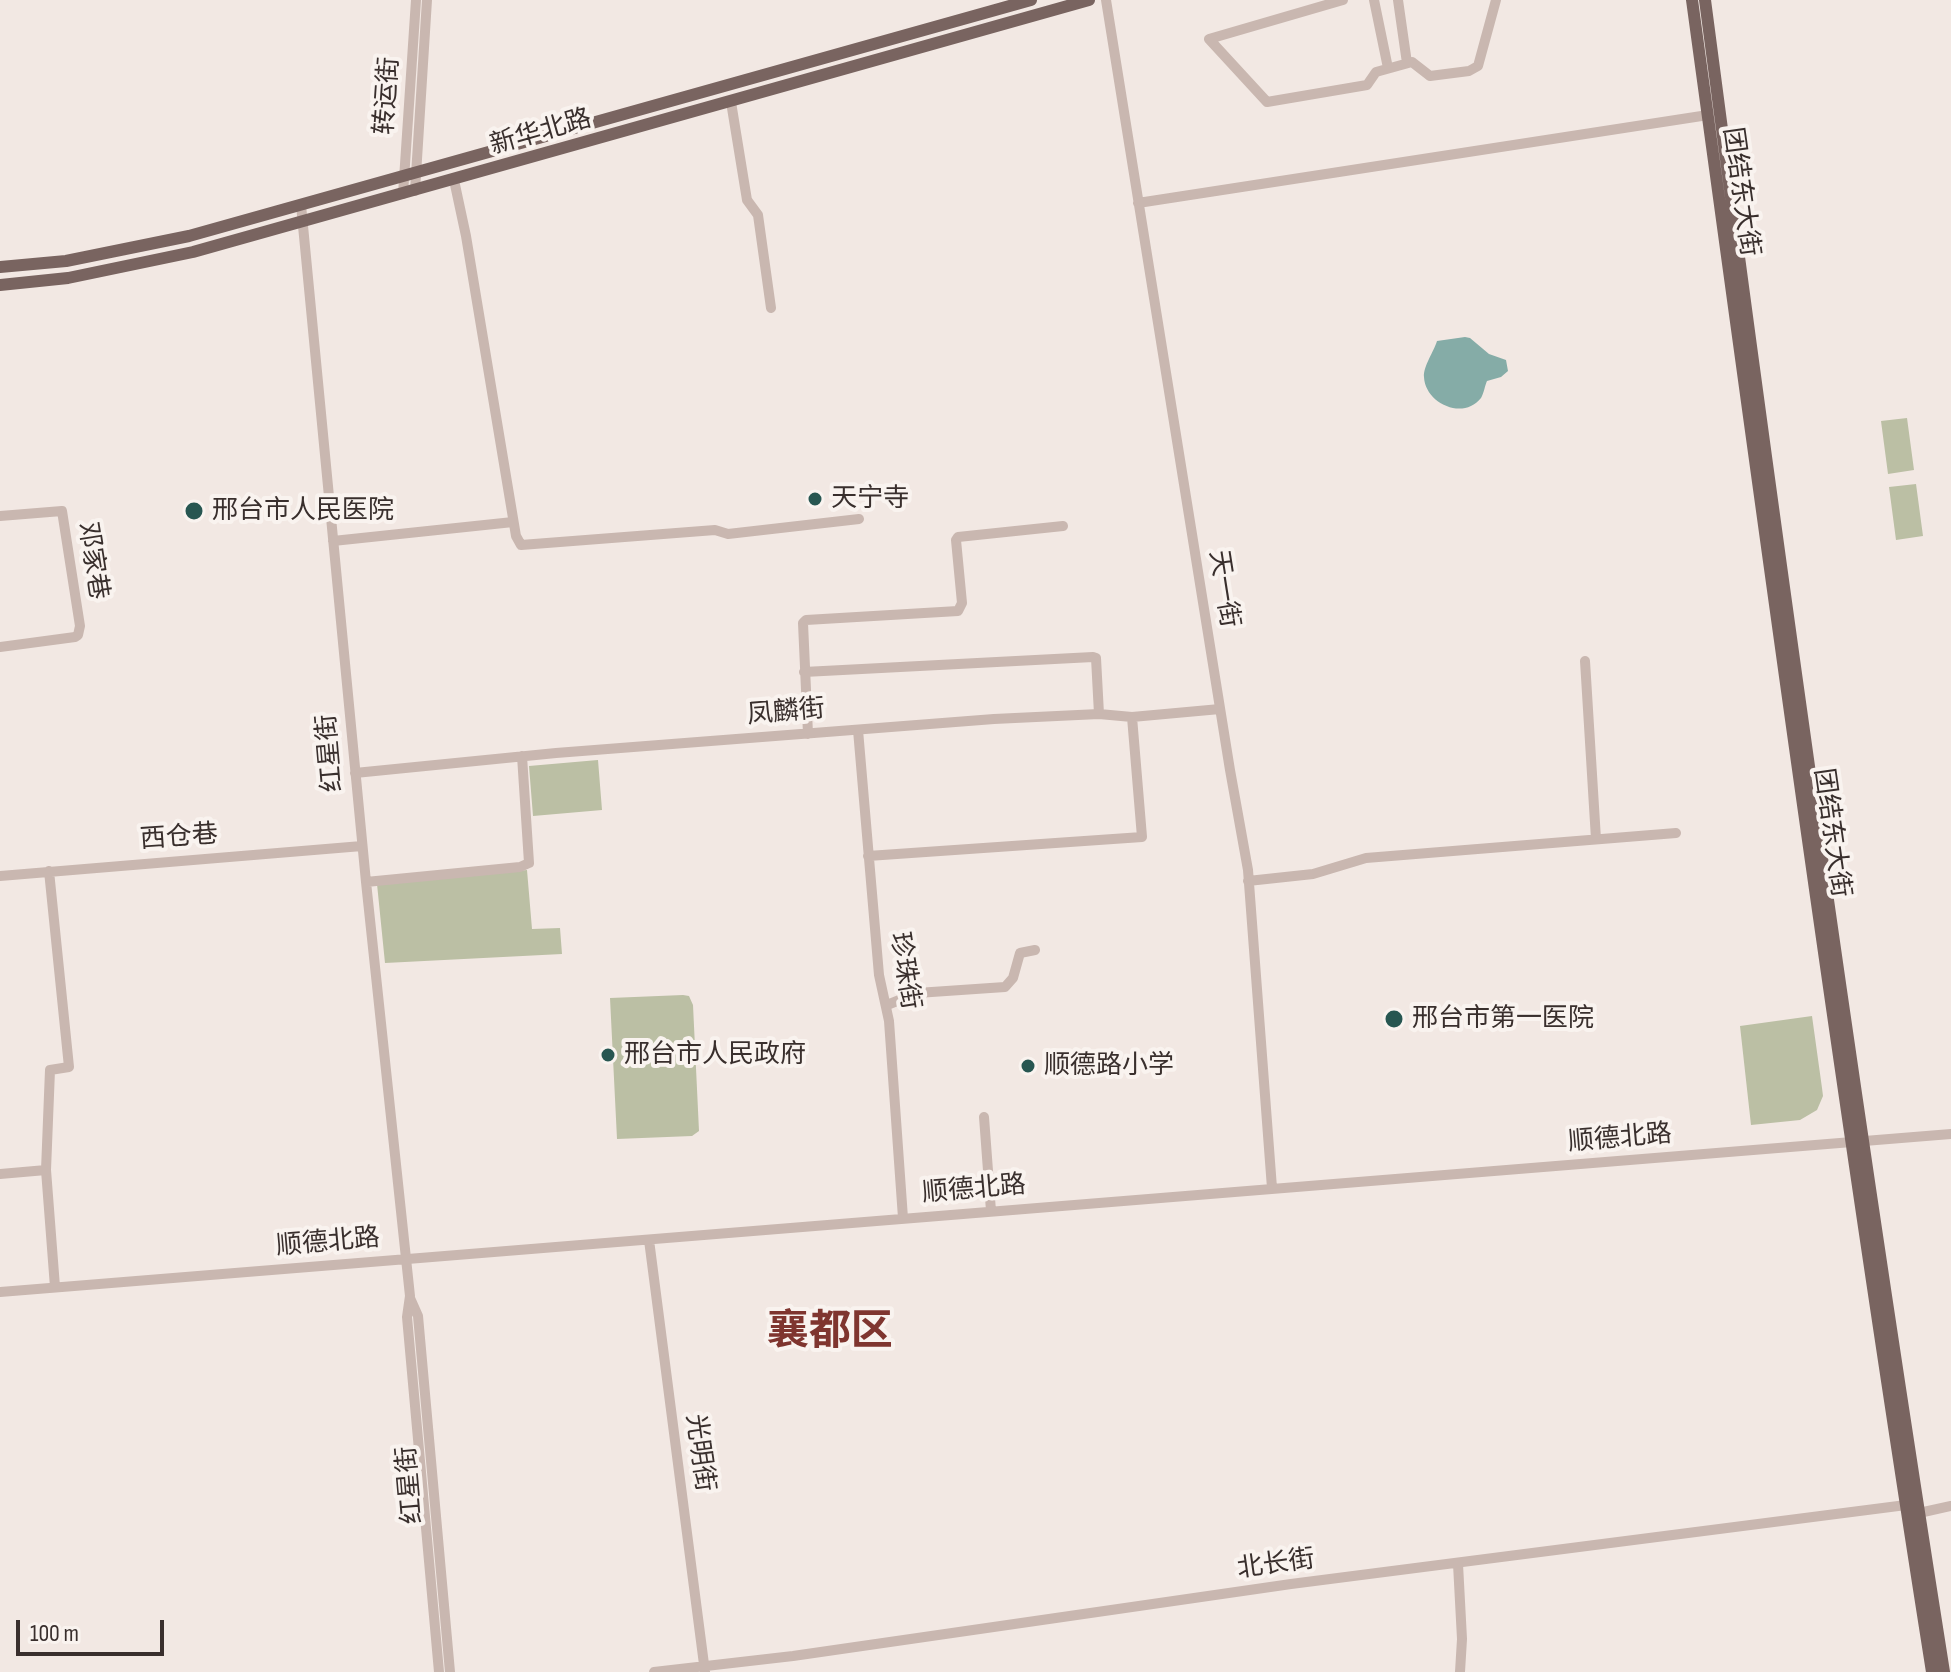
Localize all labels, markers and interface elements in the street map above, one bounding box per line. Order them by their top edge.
street label: 转运街 [370,56,406,136]
street label: 新华北路 [487,104,595,162]
street label: 团结东大街 [1716,125,1764,259]
place label: 天宁寺 [831,483,909,515]
marker: 天宁寺 [806,490,824,508]
place label: 邢台市人民医院 [212,495,394,527]
marker: 邢台市人民医院 [183,500,205,522]
street label: 邓家巷 [70,520,114,602]
street label: 天一街 [1201,548,1245,630]
street label: 凤麟街 [746,694,826,732]
street label: 红星街 [312,713,350,793]
street label: 团结东大街 [1807,766,1855,900]
street label: 西仓巷 [139,820,219,856]
street label: 珍珠街 [882,930,926,1012]
place label: 邢台市第一医院 [1412,1003,1594,1035]
marker: 邢台市第一医院 [1383,1008,1405,1030]
place label: 邢台市人民政府 [624,1039,806,1071]
marker: 邢台市人民政府 [599,1046,617,1064]
place label: 顺德路小学 [1044,1050,1174,1082]
marker: 顺德路小学 [1019,1057,1037,1075]
street label: 顺德北路 [1567,1119,1673,1159]
street label: 顺德北路 [921,1170,1027,1210]
street label: 顺德北路 [275,1223,381,1263]
district label: 襄都区 [767,1308,893,1358]
street label: 光明街 [678,1412,720,1494]
street label: 红星街 [392,1445,430,1525]
street label: 北长街 [1235,1544,1317,1586]
scale bar [20,1604,168,1654]
text: 100 m [30,1619,79,1648]

